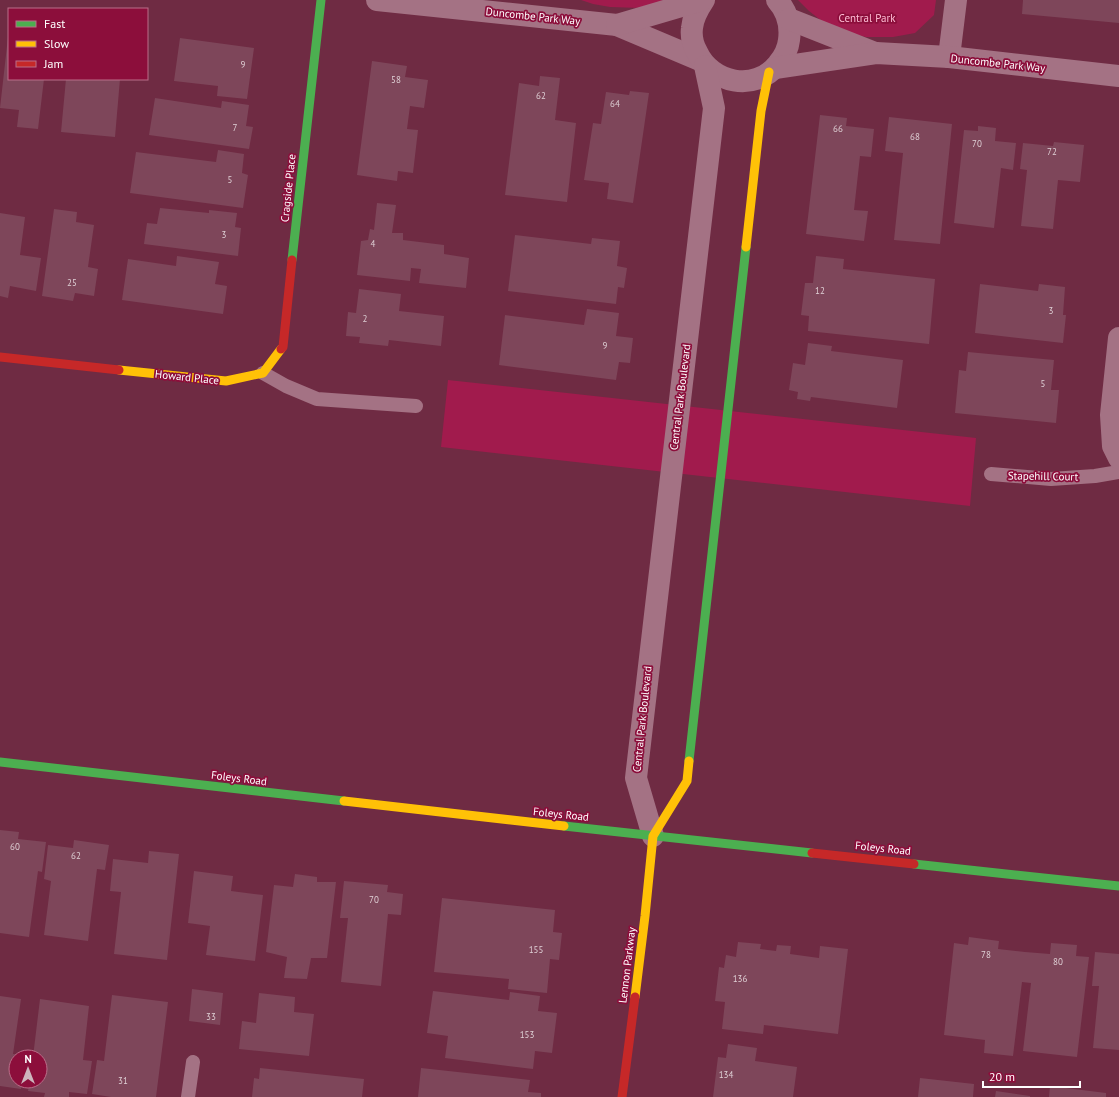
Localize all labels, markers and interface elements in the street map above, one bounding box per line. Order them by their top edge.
street label: Duncombe Park Way [485,4,582,28]
legend [8,8,148,80]
park label: Central Park [839,11,896,25]
text: Fast [44,16,65,31]
text: Slow [44,36,69,51]
street label: Duncombe Park Way [950,51,1047,75]
text: Jam [43,56,63,71]
house number: 9 [241,59,246,70]
house number: 58 [391,74,401,85]
house number: 62 [536,90,546,101]
house number: 64 [610,98,620,109]
house number: 7 [233,122,238,133]
house number: 66 [833,123,843,134]
house number: 68 [910,131,920,142]
house number: 70 [972,138,982,149]
house number: 72 [1047,146,1057,157]
street label: Cragside Place [277,153,299,223]
house number: 5 [228,174,233,185]
house number: 3 [222,229,227,240]
house number: 4 [371,238,376,249]
house number: 25 [67,277,77,288]
house number: 12 [815,285,825,296]
house number: 3 [1049,305,1054,316]
house number: 2 [363,313,368,324]
house number: 9 [603,340,608,351]
street label: Central Park Boulevard [667,343,693,451]
street label: Howard Place [154,367,220,387]
house number: 5 [1041,378,1046,389]
street label: Stapehill Court [1008,468,1079,484]
street label: Central Park Boulevard [629,665,655,773]
street label: Foleys Road [210,768,268,788]
street label: Foleys Road [532,804,590,824]
street label: Foleys Road [854,838,912,858]
house number: 60 [10,841,20,852]
house number: 62 [71,850,81,861]
house number: 70 [369,894,379,905]
street label: Lennon Parkway [615,925,639,1004]
house number: 155 [529,944,543,955]
house number: 78 [981,949,991,960]
house number: 80 [1053,956,1063,967]
house number: 136 [733,973,747,984]
house number: 33 [206,1011,216,1022]
house number: 153 [520,1029,534,1040]
north arrow [8,1049,48,1089]
text: N [24,1052,32,1066]
scale bar [983,1063,1080,1089]
house number: 134 [719,1069,733,1080]
text: 20 m [989,1069,1015,1084]
house number: 31 [118,1075,128,1086]

